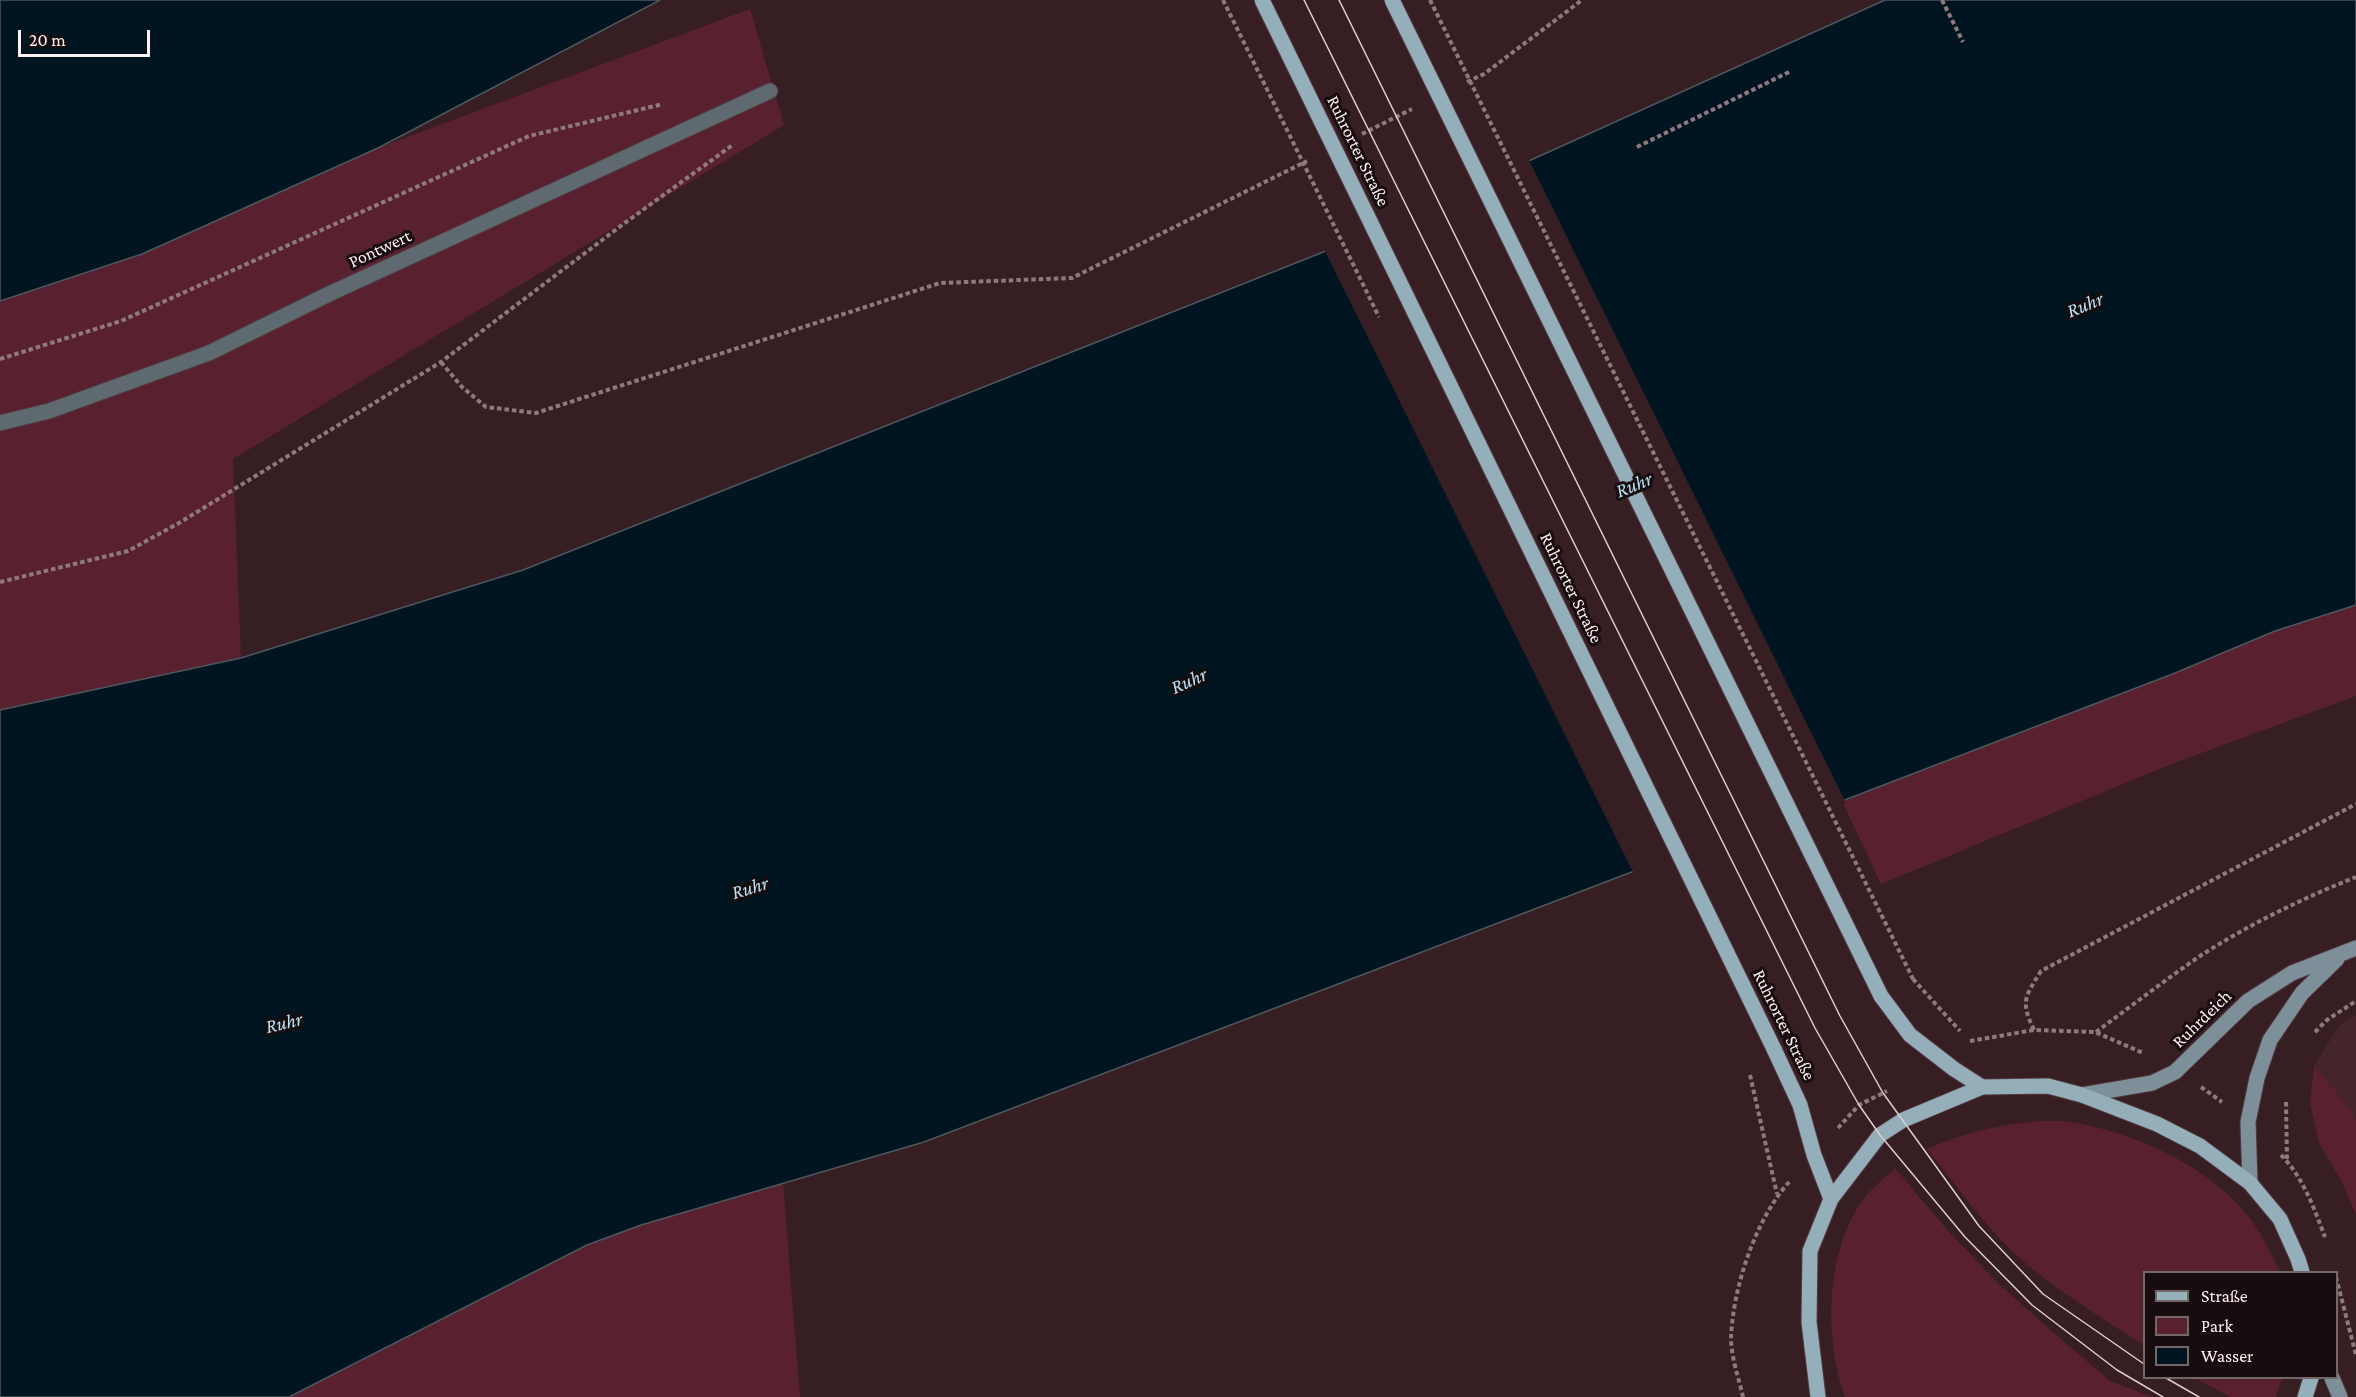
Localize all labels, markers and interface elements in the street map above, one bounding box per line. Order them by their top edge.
scale bar [21,18,153,56]
text: 20 m [29,30,66,50]
street label: Ruhrorter Straße [1322,92,1394,210]
street label: Pontwert [345,225,415,273]
water label: Ruhr [2063,287,2107,323]
water label: Ruhr [1612,467,1656,503]
street label: Ruhrorter Straße [1535,529,1607,647]
water label: Ruhr [1167,662,1211,700]
water label: Ruhr [729,871,771,905]
street label: Ruhrorter Straße [1748,966,1820,1084]
street label: Ruhrdeich [2168,985,2236,1053]
water label: Ruhr [263,1007,305,1039]
legend [2143,1271,2338,1379]
text: Straße [2201,1286,2248,1306]
text: Park [2201,1316,2233,1336]
text: Wasser [2201,1346,2254,1366]

